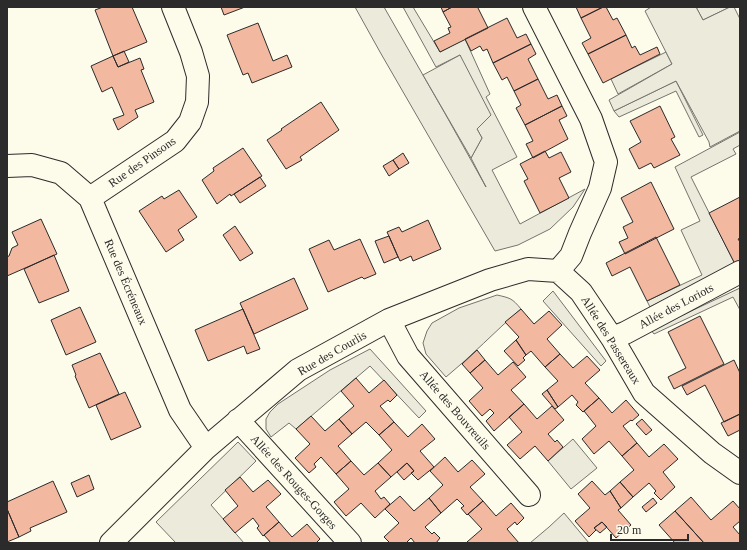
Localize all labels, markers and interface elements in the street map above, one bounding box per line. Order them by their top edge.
street label: Rue des Pinsons [106,134,179,190]
street label: Rue des Écréneaux [102,237,150,327]
street label: Allée des Loriots [636,280,716,332]
street label: Allée des Passereaux [578,293,644,387]
street label: Rue des Courlis [295,328,369,378]
street label: Allée des Bouvreuils [417,367,494,453]
street label: Allée des Rouges-Gorges [248,432,340,532]
scale bar [611,516,688,542]
text: 20 m [617,523,642,537]

